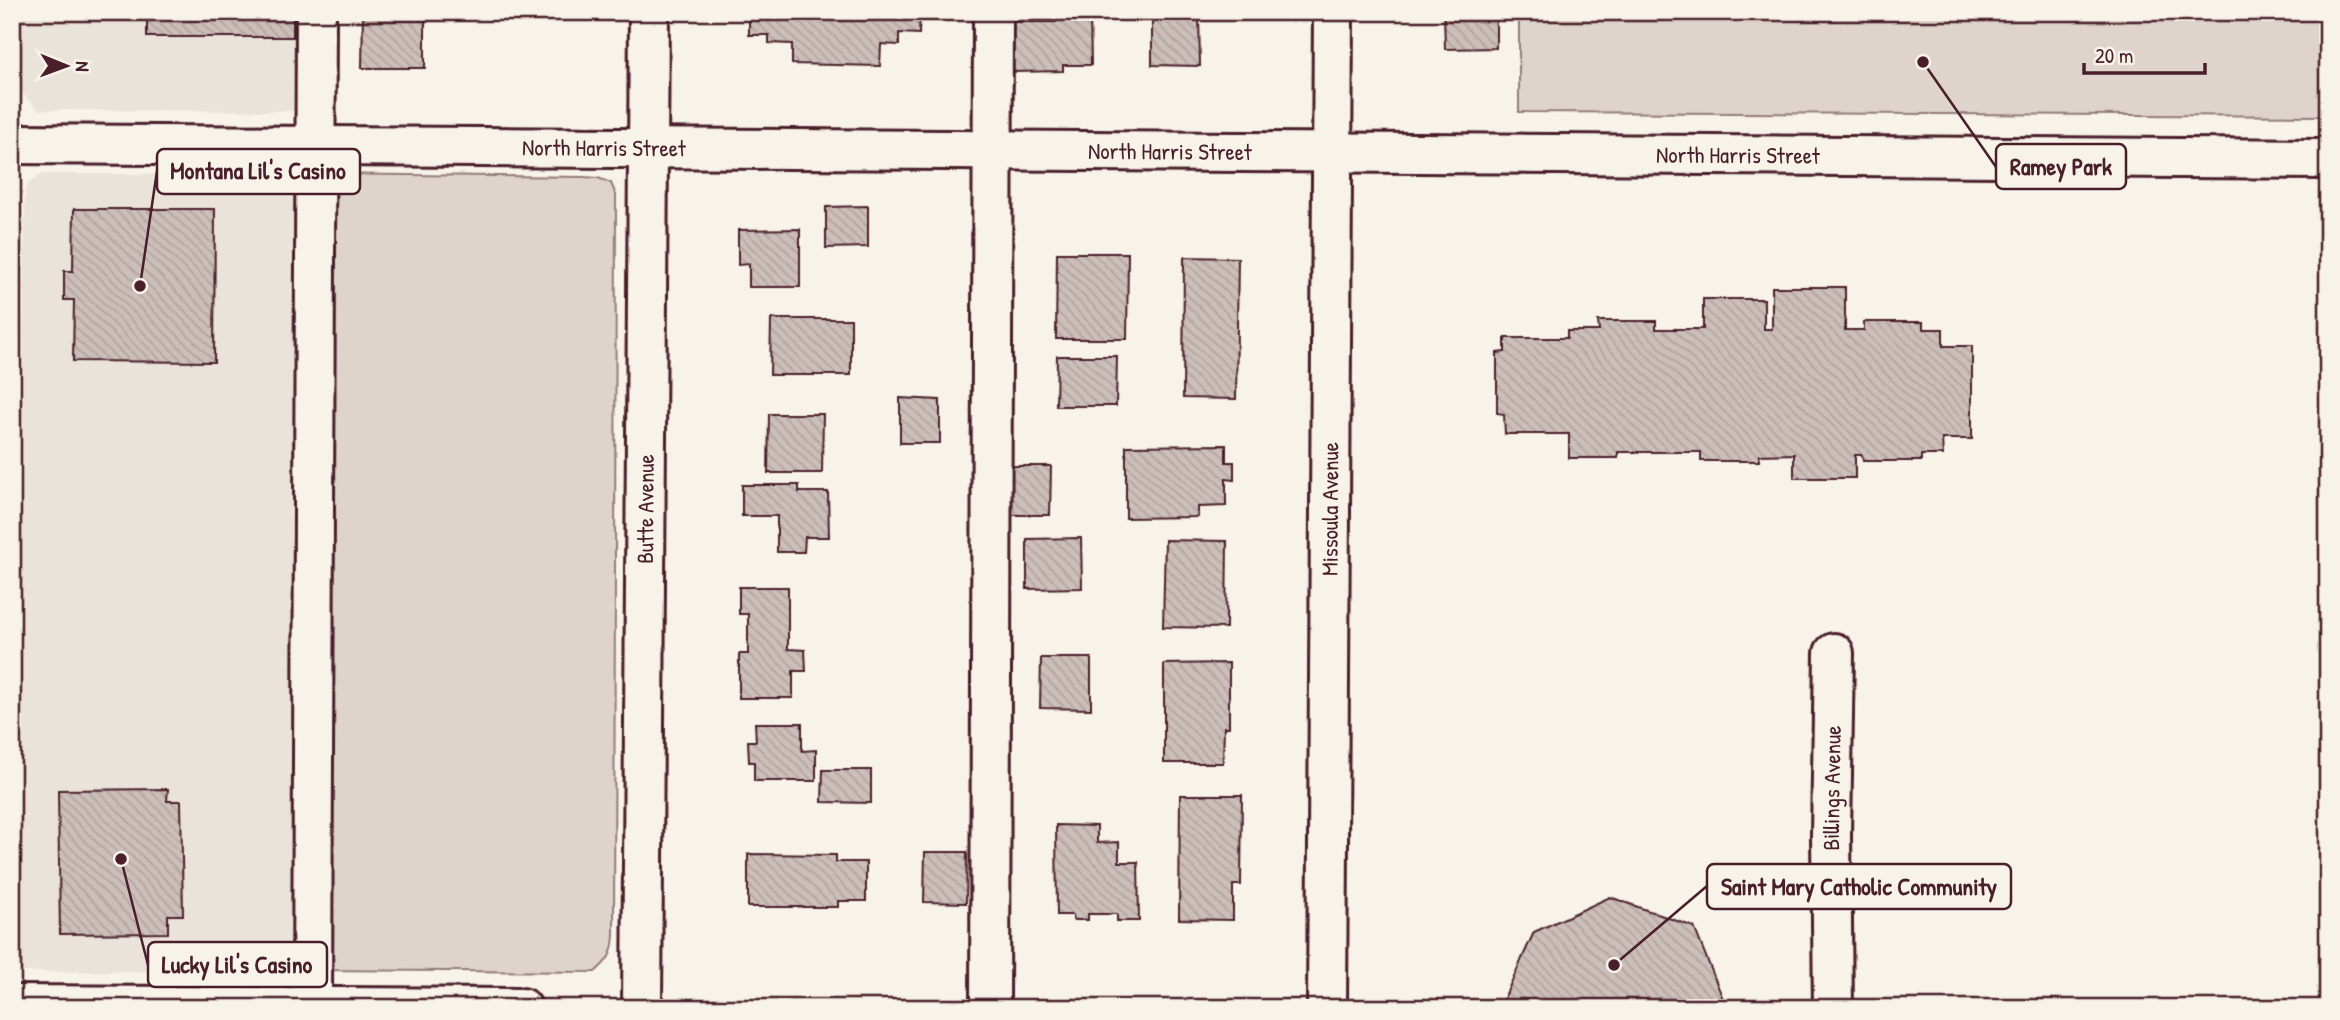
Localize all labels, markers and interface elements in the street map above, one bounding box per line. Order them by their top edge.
north arrow [32,32,102,102]
scale bar [2084,32,2205,76]
text: 20 m [2095,41,2133,70]
text: N [70,61,96,72]
street label: North Harris Street [522,131,687,163]
street label: North Harris Street [1088,135,1253,167]
street label: North Harris Street [1656,139,1821,171]
callout: Ramey Park [1996,144,2126,189]
callout: Montana Lil's Casino [157,149,360,194]
text: Ramey Park [2010,150,2112,183]
text: Montana Lil's Casino [170,154,346,186]
street label: Missoula Avenue [1314,442,1345,576]
street label: Butte Avenue [629,454,661,564]
street label: Billings Avenue [1815,725,1848,851]
callout: Saint Mary Catholic Community [1707,864,2011,909]
text: Saint Mary Catholic Community [1721,870,1997,903]
callout: Lucky Lil's Casino [148,942,327,987]
text: Lucky Lil's Casino [162,948,313,981]

